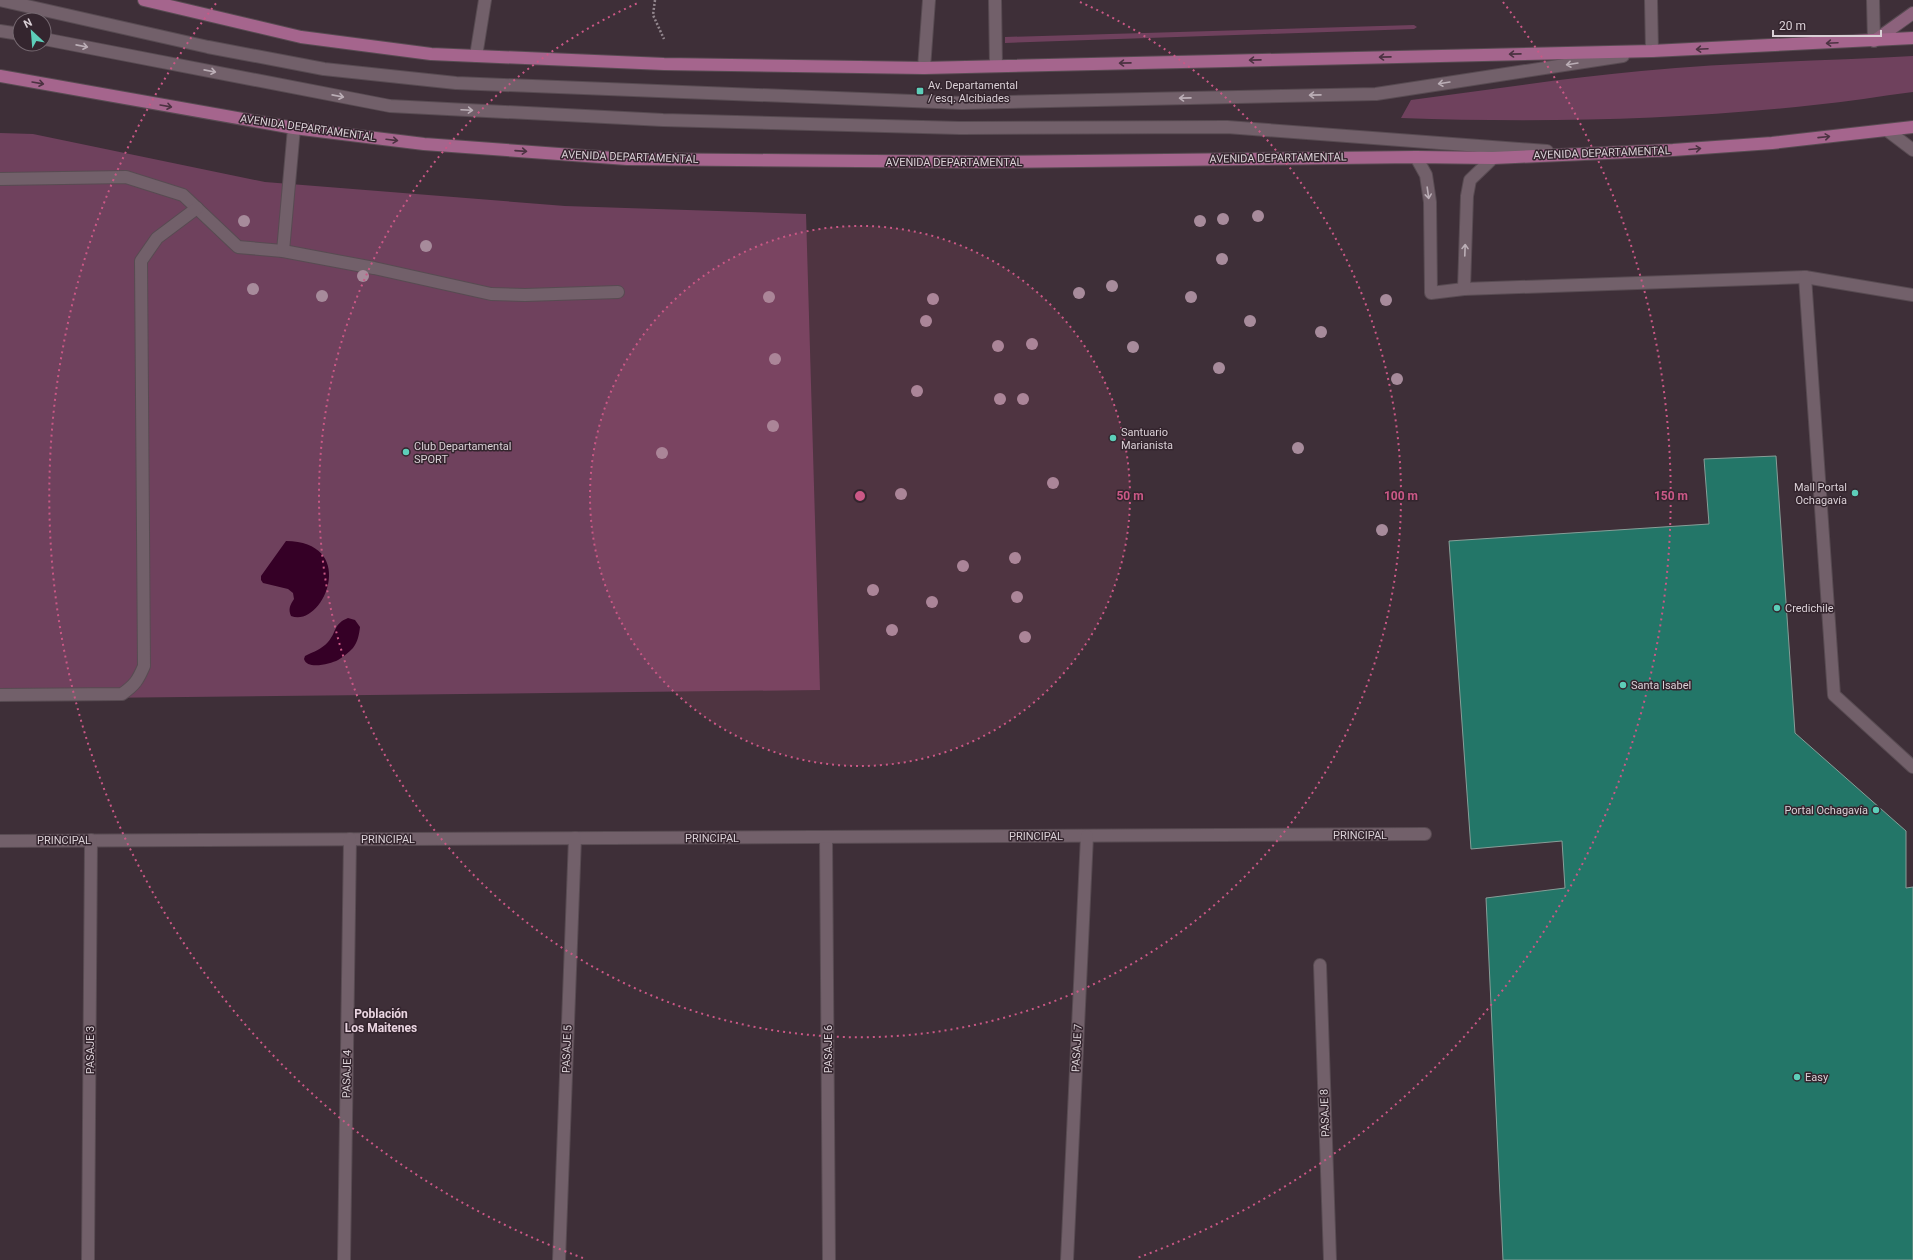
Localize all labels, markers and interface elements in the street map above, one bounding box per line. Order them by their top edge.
north arrow [12,12,52,52]
scale bar [1773,12,1881,38]
text: N [21,16,34,31]
text: 20 m [1779,19,1806,33]
one-way arrow [1826,39,1839,46]
one-way arrow [75,43,88,51]
one-way arrow [1696,45,1709,53]
one-way arrow [1509,50,1522,58]
one-way arrow [1379,53,1392,61]
one-way arrow [1249,56,1262,64]
one-way arrow [1119,59,1132,67]
one-way arrow [1566,60,1579,68]
one-way arrow [203,67,216,75]
one-way arrow [32,79,45,87]
place label: Av. Departamental / esq. Alcibiades [928,79,1018,105]
one-way arrow [1438,79,1451,87]
marker: Av. Departamental / esq. Alcibiades [915,86,925,96]
one-way arrow [1309,91,1322,99]
one-way arrow [331,92,344,100]
one-way arrow [1179,94,1192,102]
one-way arrow [160,102,173,110]
one-way arrow [460,106,473,113]
street label: AVENIDA DEPARTAMENTAL [239,112,377,144]
one-way arrow [1817,133,1830,141]
one-way arrow [385,136,398,144]
street label: AVENIDA DEPARTAMENTAL [1533,144,1671,162]
one-way arrow [1688,145,1701,152]
one-way arrow [514,148,527,155]
street label: AVENIDA DEPARTAMENTAL [561,148,699,166]
street label: AVENIDA DEPARTAMENTAL [1209,150,1347,166]
street label: AVENIDA DEPARTAMENTAL [885,156,1023,169]
one-way arrow [1424,186,1432,199]
one-way arrow [1462,244,1469,257]
place label: Santuario Marianista [1121,426,1173,452]
marker: Santuario Marianista [1108,433,1118,443]
place label: Club Departamental SPORT [414,440,511,466]
marker: Club Departamental SPORT [401,447,411,457]
place label: Mall Portal Ochagavía [1794,481,1847,507]
marker: Mall Portal Ochagavía [1850,488,1860,498]
centre of rings [853,489,867,503]
text: 50 m [1116,489,1144,503]
text: 100 m [1384,489,1418,503]
text: 150 m [1654,489,1688,503]
place label: Credichile [1785,602,1834,615]
marker: Credichile [1772,603,1782,613]
place label: Santa Isabel [1631,679,1691,692]
marker: Santa Isabel [1618,680,1628,690]
place label: Portal Ochagavía [1784,804,1868,817]
marker: Portal Ochagavía [1871,805,1881,815]
street label: PRINCIPAL [1333,829,1387,842]
street label: PRINCIPAL [1009,830,1063,843]
street label: PRINCIPAL [685,832,739,845]
street label: PRINCIPAL [361,833,415,846]
street label: PRINCIPAL [37,834,91,847]
district label: Población Los Maitenes [345,1007,417,1035]
street label: PASAJE 7 [1069,1024,1085,1072]
street label: PASAJE 5 [560,1025,574,1073]
street label: PASAJE 6 [822,1025,835,1073]
street label: PASAJE 3 [84,1026,97,1074]
street label: PASAJE 4 [340,1050,354,1098]
place label: Easy [1805,1071,1829,1084]
marker: Easy [1792,1072,1802,1082]
street label: PASAJE 8 [1318,1089,1332,1137]

